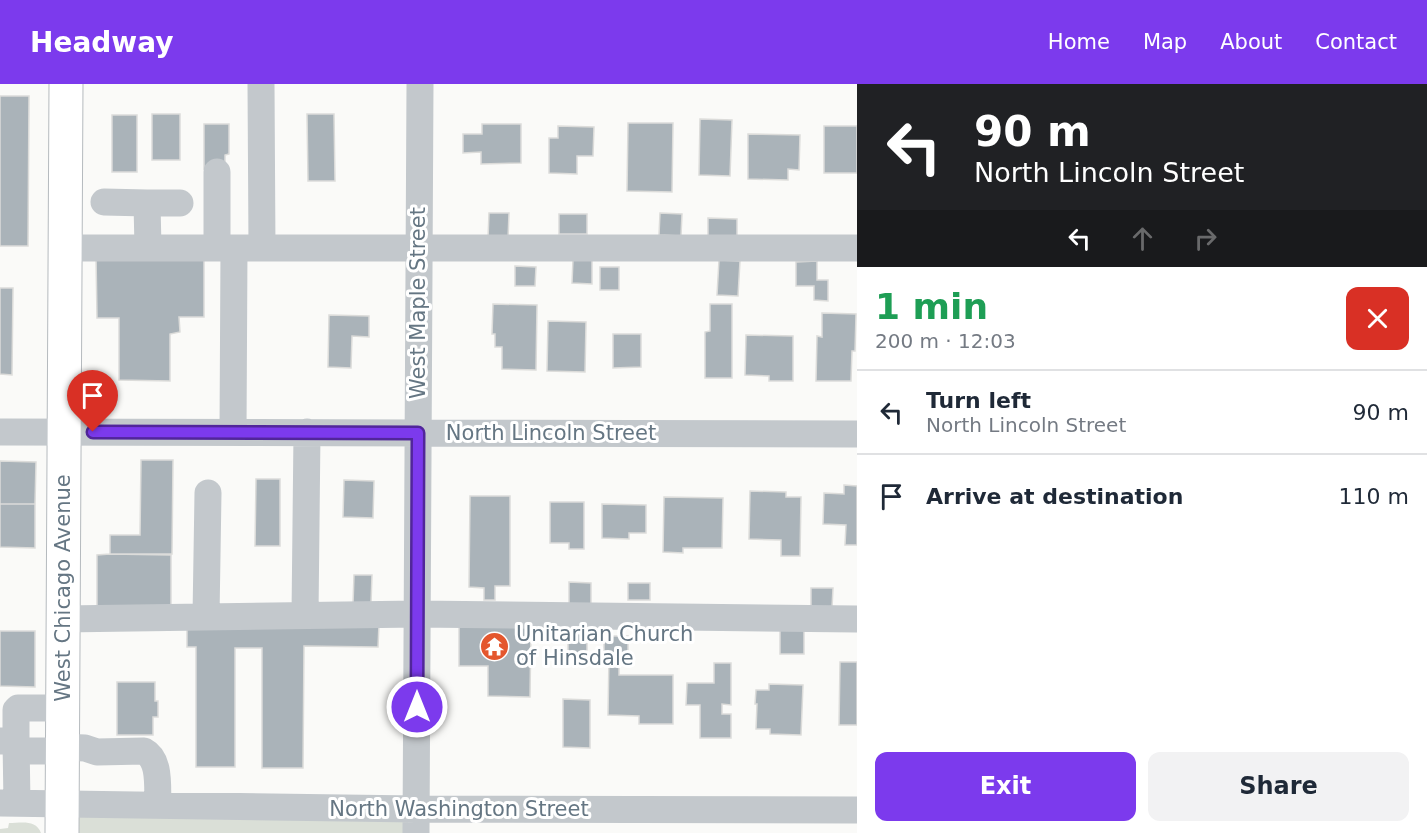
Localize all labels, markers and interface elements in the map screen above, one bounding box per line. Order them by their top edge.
text: Headway [30,26,174,59]
text: Home [1048,30,1110,54]
text: Map [1143,30,1187,54]
text: About [1220,30,1282,54]
text: Contact [1315,30,1397,54]
text: 90 m [974,107,1091,156]
icon: left [875,108,953,186]
text: North Lincoln Street [974,157,1244,188]
street label: West Maple Street [406,207,430,399]
icon: left [1063,222,1096,255]
icon: ahead [1126,222,1159,255]
icon: right [1189,222,1222,255]
text: 1 min [875,286,988,327]
button: close [1346,287,1409,350]
text: 200 m · 12:03 [875,329,1016,353]
pin [67,370,118,432]
icon: arrive [76,379,109,412]
text: Turn left [926,388,1031,413]
icon: left [875,396,908,429]
text: 90 m [1353,400,1409,425]
text: North Lincoln Street [926,413,1126,437]
street label: North Lincoln Street [446,421,656,445]
street label: West Chicago Avenue [51,474,75,702]
icon: arrive [875,480,908,513]
text: Arrive at destination [926,484,1183,509]
text: 110 m [1339,484,1409,509]
place label: Unitarian Church of Hinsdale [516,622,693,670]
temple icon: Unitarian Church of Hinsdale [479,630,511,662]
position arrow [385,675,449,739]
button: Exit [875,752,1136,821]
button: Share [1148,752,1409,821]
street label: North Washington Street [329,797,589,821]

